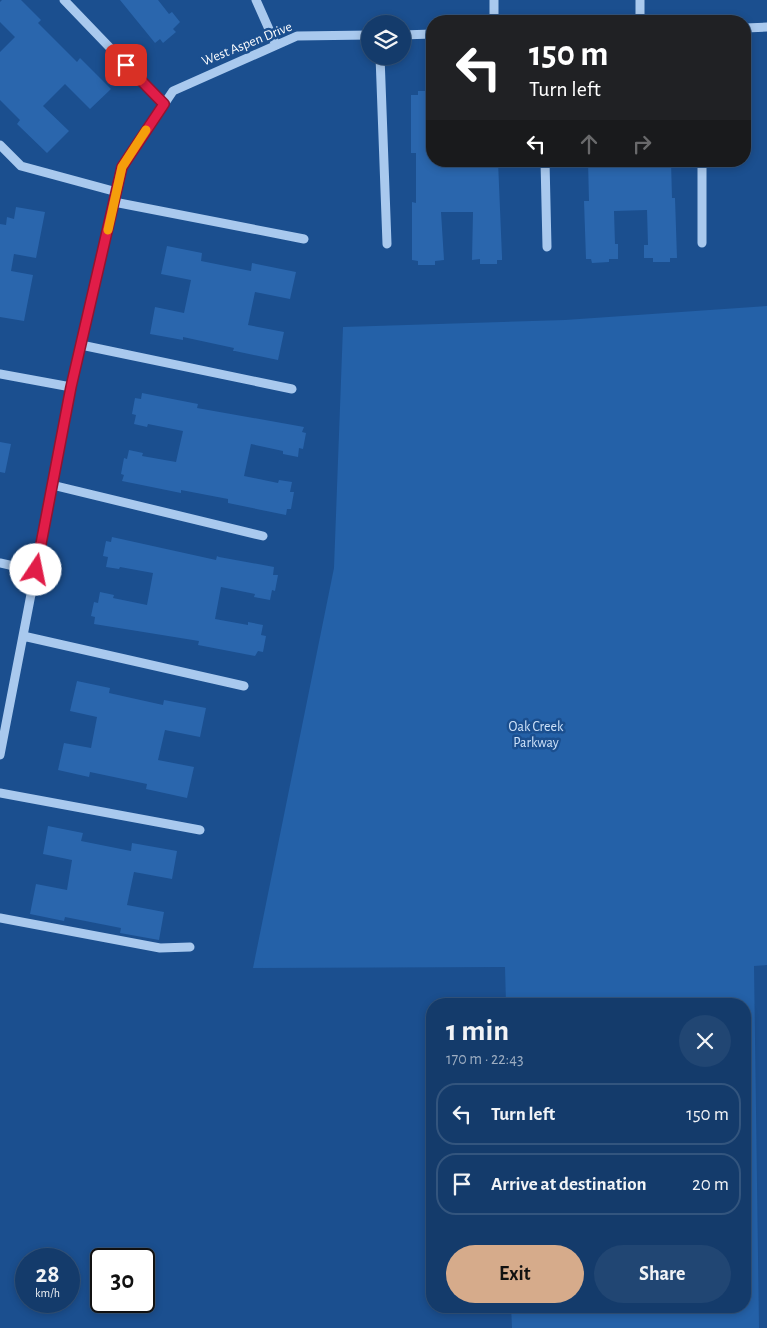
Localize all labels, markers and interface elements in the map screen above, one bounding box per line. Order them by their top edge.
map controls [361,15,411,65]
button: layers [361,15,411,65]
street label: West Aspen Drive [200,20,294,68]
icon: left [446,35,511,100]
text: 150 m [529,37,609,72]
pin [105,44,147,86]
icon: arrive [112,51,140,79]
text: Turn left [529,78,601,100]
icon: left [522,130,550,158]
icon: ahead [575,130,603,158]
icon: right [628,130,656,158]
position arrow [9,543,61,595]
park label: Oak Creek Parkway [509,720,564,750]
button: close [679,1015,731,1067]
text: 1 min [446,1016,509,1046]
text: 170 m · 22:43 [446,1051,524,1067]
icon: left [448,1100,476,1128]
text: Turn left [491,1105,555,1124]
text: 150 m [686,1105,729,1124]
icon: arrive [448,1170,476,1198]
text: Arrive at destination [491,1175,647,1194]
text: 20 m [692,1175,729,1194]
button: Exit [446,1245,584,1303]
button: Share [594,1245,731,1303]
speed limit sign: 30 [90,1248,155,1313]
text: 28 [35,1262,60,1287]
text: km/h [35,1287,60,1299]

